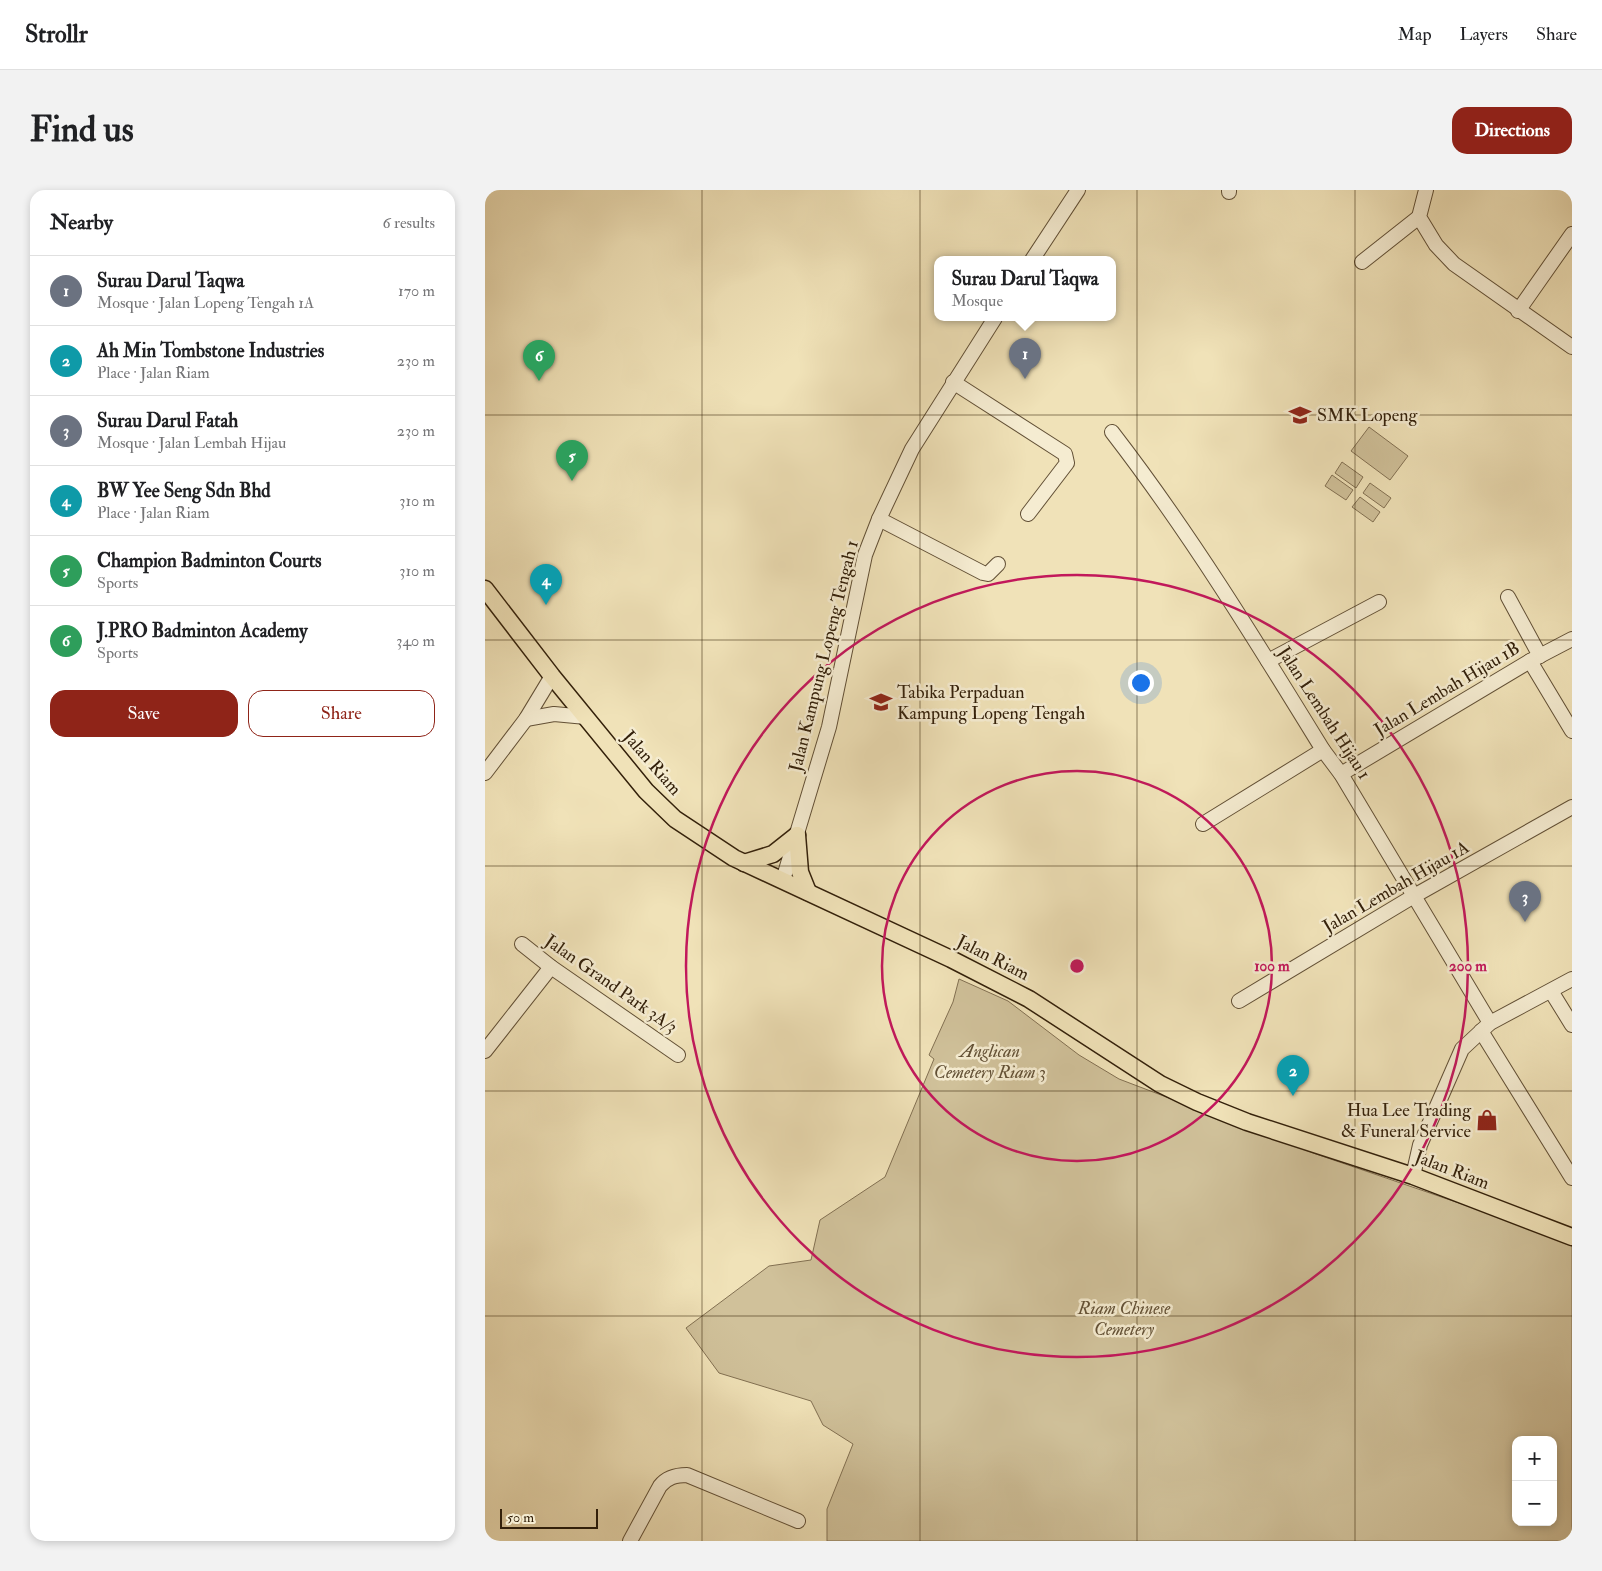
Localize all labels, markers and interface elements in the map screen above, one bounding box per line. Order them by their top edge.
text: Strollr [25,19,88,50]
text: Map [1398,23,1432,46]
text: Layers [1460,23,1508,46]
text: Share [1536,23,1577,46]
button: Directions [1452,107,1572,154]
text: Find us [30,108,134,152]
text: Nearby [50,209,113,236]
text: 6 results [383,213,435,233]
popup [934,256,1116,321]
text: Surau Darul Taqwa [951,267,1099,291]
text: Surau Darul Taqwa [97,269,244,293]
text: 1 [63,281,69,301]
text: 170 m [398,281,435,301]
text: Mosque [951,291,1003,311]
text: Mosque · Jalan Lopeng Tengah 1A [97,293,314,313]
pin: 1 [1009,338,1041,379]
text: Ah Min Tombstone Industries [97,339,324,363]
pin: 6 [523,340,555,381]
text: 2 [62,351,70,371]
text: 230 m [397,351,435,371]
text: Place · Jalan Riam [97,363,210,383]
school or university icon: SMK Lopeng [1287,402,1313,428]
place label: SMK Lopeng [1317,404,1418,427]
text: Surau Darul Fatah [97,409,238,433]
text: 3 [63,421,69,441]
text: 230 m [397,421,435,441]
text: Mosque · Jalan Lembah Hijau [97,433,286,453]
pin: 5 [556,440,588,481]
text: BW Yee Seng Sdn Bhd [97,479,271,503]
text: 4 [62,491,70,511]
text: 310 m [399,491,435,511]
text: Place · Jalan Riam [97,503,210,523]
street label: Jalan Kampung Lopeng Tengah 1 [784,538,864,775]
text: Champion Badminton Courts [97,549,322,573]
text: 5 [62,561,70,581]
text: 310 m [399,561,435,581]
pin: 4 [530,564,562,605]
text: Sports [97,573,138,593]
text: J.PRO Badminton Academy [97,619,308,643]
text: 6 [62,631,70,651]
text: 340 m [396,631,435,651]
street label: Jalan Lembah Hijau 1B [1369,636,1524,742]
street label: Jalan Lembah Hijau 1 [1272,641,1376,784]
text: Sports [97,643,138,663]
your location [1128,670,1154,696]
place label: Tabika Perpaduan Kampung Lopeng Tengah [897,681,1086,725]
school or university icon: Tabika Perpaduan Kampung Lopeng Tengah [868,689,894,715]
button: Save [50,690,238,737]
button: Share [248,690,435,737]
street label: Jalan Riam [617,725,686,800]
street label: Jalan Lembah Hijau 1A [1318,835,1474,939]
pin: 3 [1509,881,1541,922]
street label: Jalan Grand Park 3A/3 [539,929,682,1038]
street label: Jalan Riam [952,929,1033,986]
centre of rings [1068,957,1086,975]
text: 100 m [1254,957,1290,976]
text: 200 m [1449,957,1487,976]
park label: Anglican Cemetery Riam 3 [934,1040,1046,1084]
pin: 2 [1277,1055,1309,1096]
place label: Hua Lee Trading & Funeral Service [1341,1099,1472,1143]
shop icon: Hua Lee Trading & Funeral Service [1474,1107,1500,1133]
street label: Jalan Riam [1410,1145,1493,1195]
park label: Riam Chinese Cemetery [1077,1297,1171,1341]
map controls [1512,1436,1557,1526]
button: + [1512,1436,1557,1481]
button: − [1512,1481,1557,1526]
scale bar [500,1506,597,1529]
text: 50 m [507,1509,534,1526]

